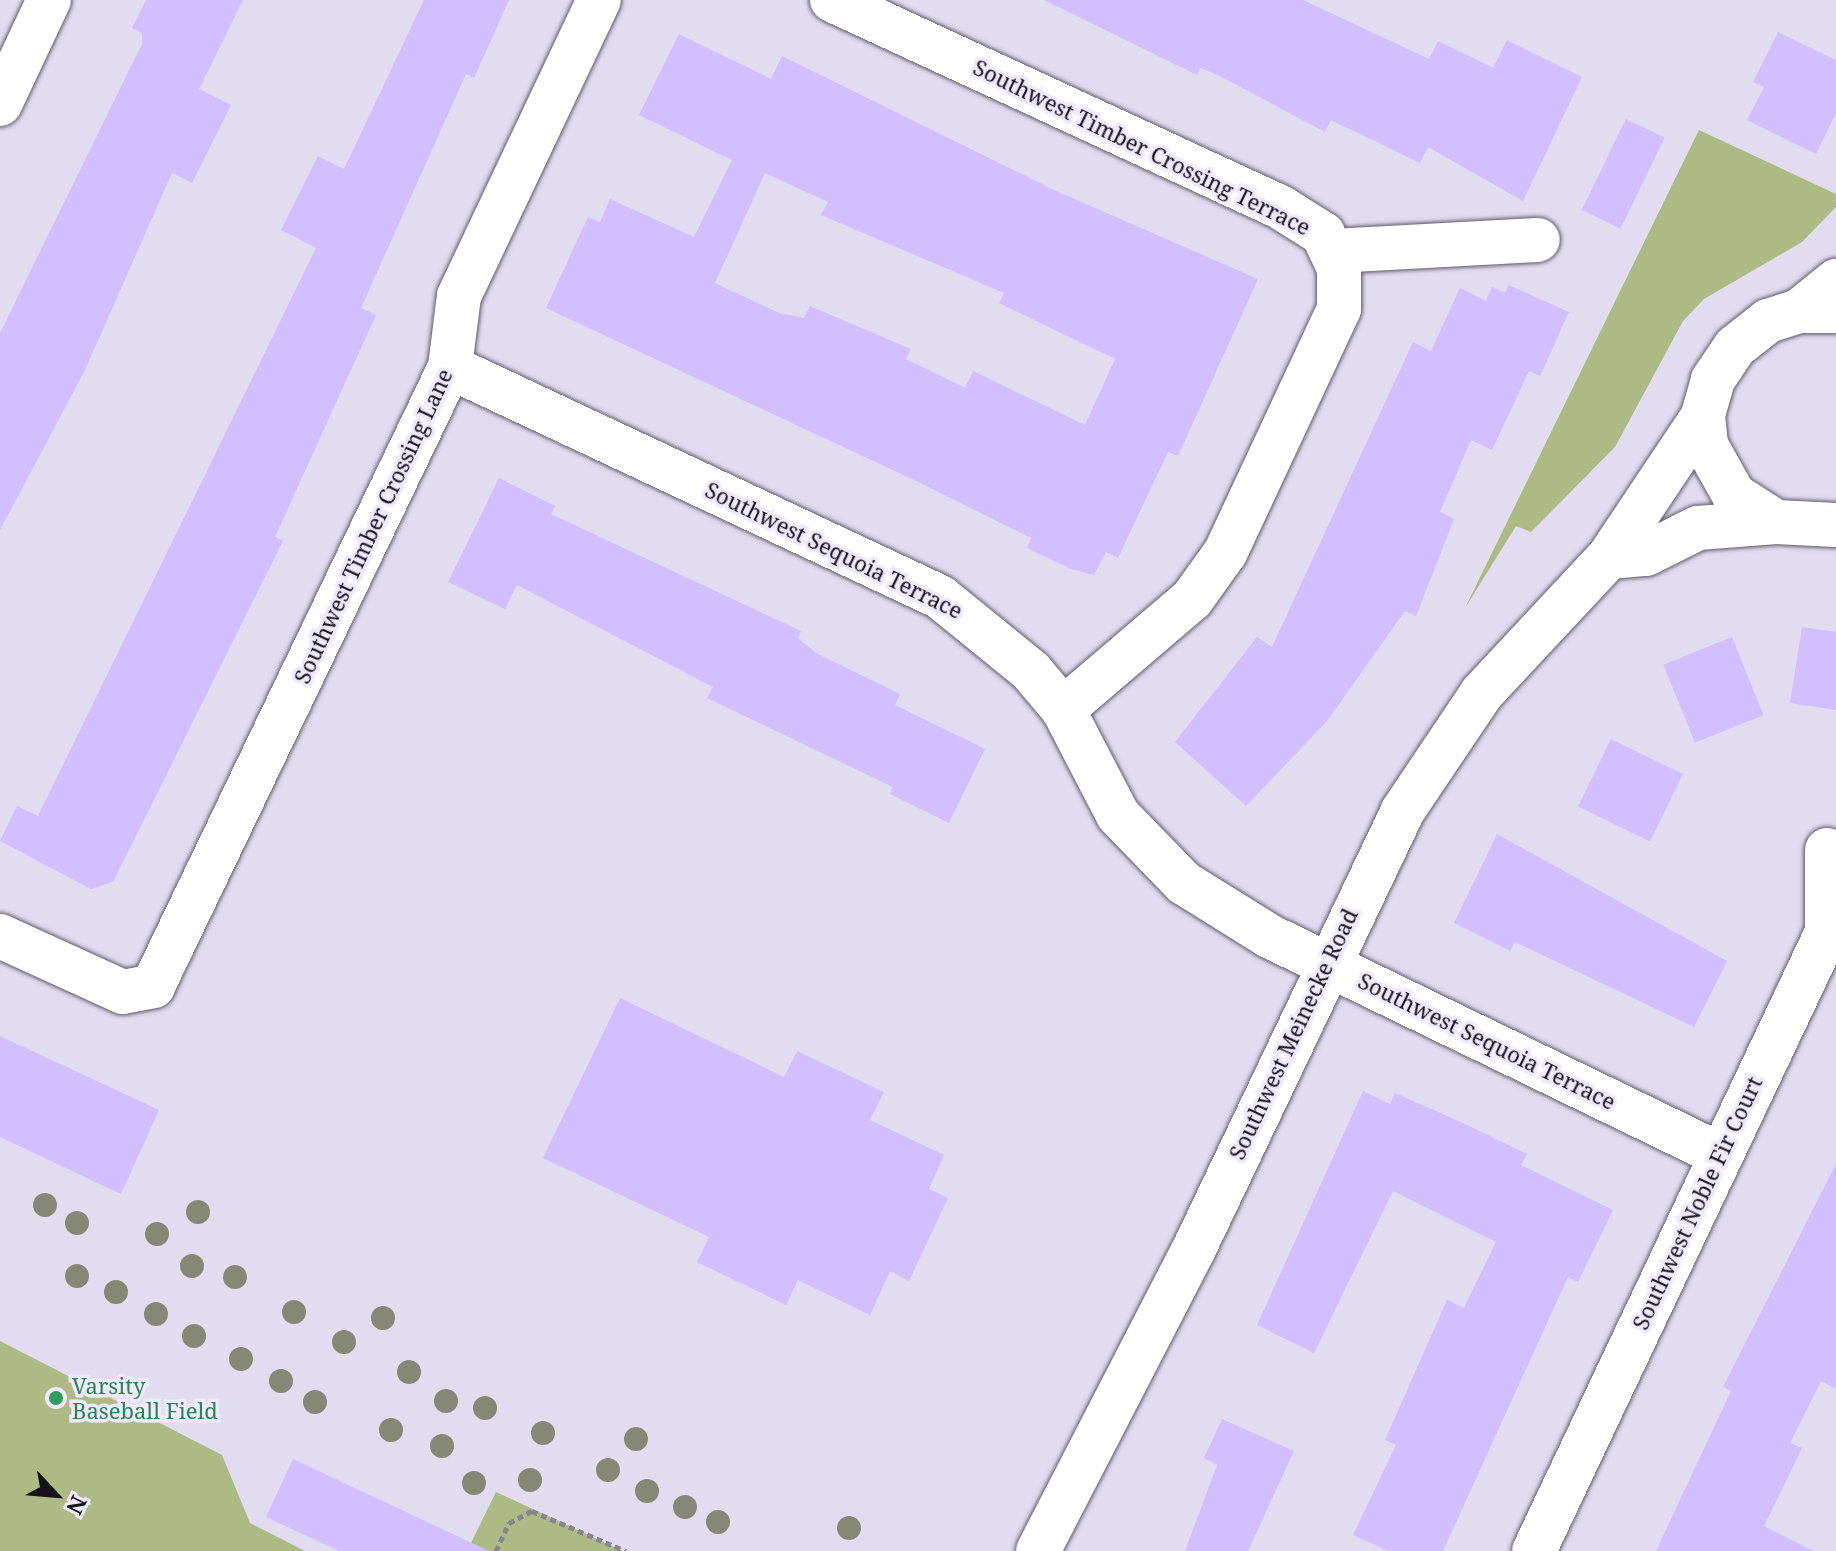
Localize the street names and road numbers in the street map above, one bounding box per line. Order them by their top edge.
street label: Southwest Timber Crossing Terrace [969,54,1315,240]
street label: Southwest Timber Crossing Lane [288,364,458,688]
street label: Southwest Sequoia Terrace [701,476,967,624]
street label: Southwest Meinecke Road [1223,904,1363,1164]
street label: Southwest Sequoia Terrace [1354,967,1620,1115]
street label: Southwest Noble Fir Court [1627,1072,1767,1334]

